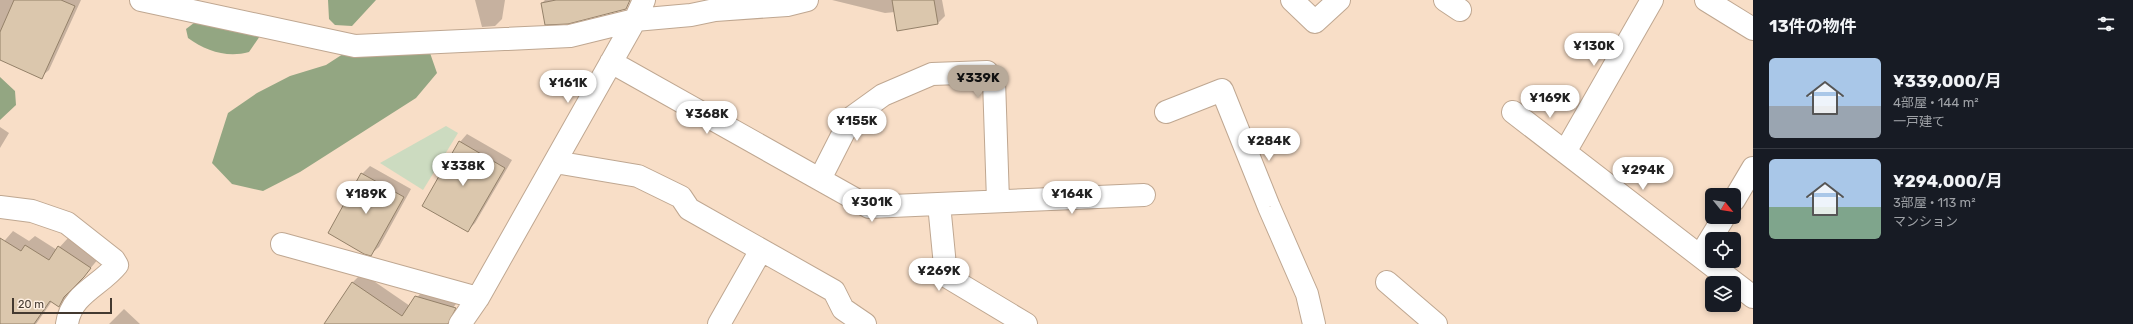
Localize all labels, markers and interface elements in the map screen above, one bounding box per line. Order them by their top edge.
icon: filters [2095,13,2117,35]
text: 13件の物件 [1769,16,1857,36]
pin: ¥130K [1566,33,1622,67]
text: ¥130K [1573,38,1615,53]
pin: ¥339K [950,65,1006,99]
pin: ¥161K [540,70,596,104]
text: ¥339K [956,70,1000,85]
text: ¥339,000/月 [1893,71,2002,91]
icon: home [1801,74,1849,122]
text: ¥161K [549,75,587,90]
pin: ¥169K [1522,85,1578,119]
text: ¥169K [1530,90,1570,105]
text: 4部屋 · 144 m² [1893,95,1979,110]
pin: ¥368K [679,101,735,135]
text: ¥368K [685,106,729,121]
pin: ¥155K [829,108,885,142]
text: ¥155K [837,113,877,128]
text: 一戸建て [1893,114,1945,129]
pin: ¥284K [1241,128,1297,162]
text: ¥284K [1247,133,1291,148]
pin: ¥338K [435,153,491,187]
pin: ¥294K [1615,157,1671,191]
text: ¥338K [441,158,485,173]
text: ¥294K [1621,162,1665,177]
text: ¥294,000/月 [1893,171,2003,191]
icon: home [1801,175,1849,223]
pin: ¥189K [338,181,394,215]
pin: ¥164K [1044,181,1100,215]
text: ¥189K [345,186,387,201]
text: ¥164K [1051,186,1093,201]
north arrow [1705,188,1741,224]
map controls [1705,188,1741,312]
pin: ¥301K [844,189,900,223]
text: ¥301K [851,194,893,209]
text: 3部屋 · 113 m² [1893,195,1976,210]
text: マンション [1893,214,1958,229]
button: locate [1705,232,1741,268]
pin: ¥269K [911,258,967,292]
text: ¥269K [918,263,960,278]
button: layers [1705,276,1741,312]
scale bar [12,296,112,315]
text: 20 m [18,298,44,311]

